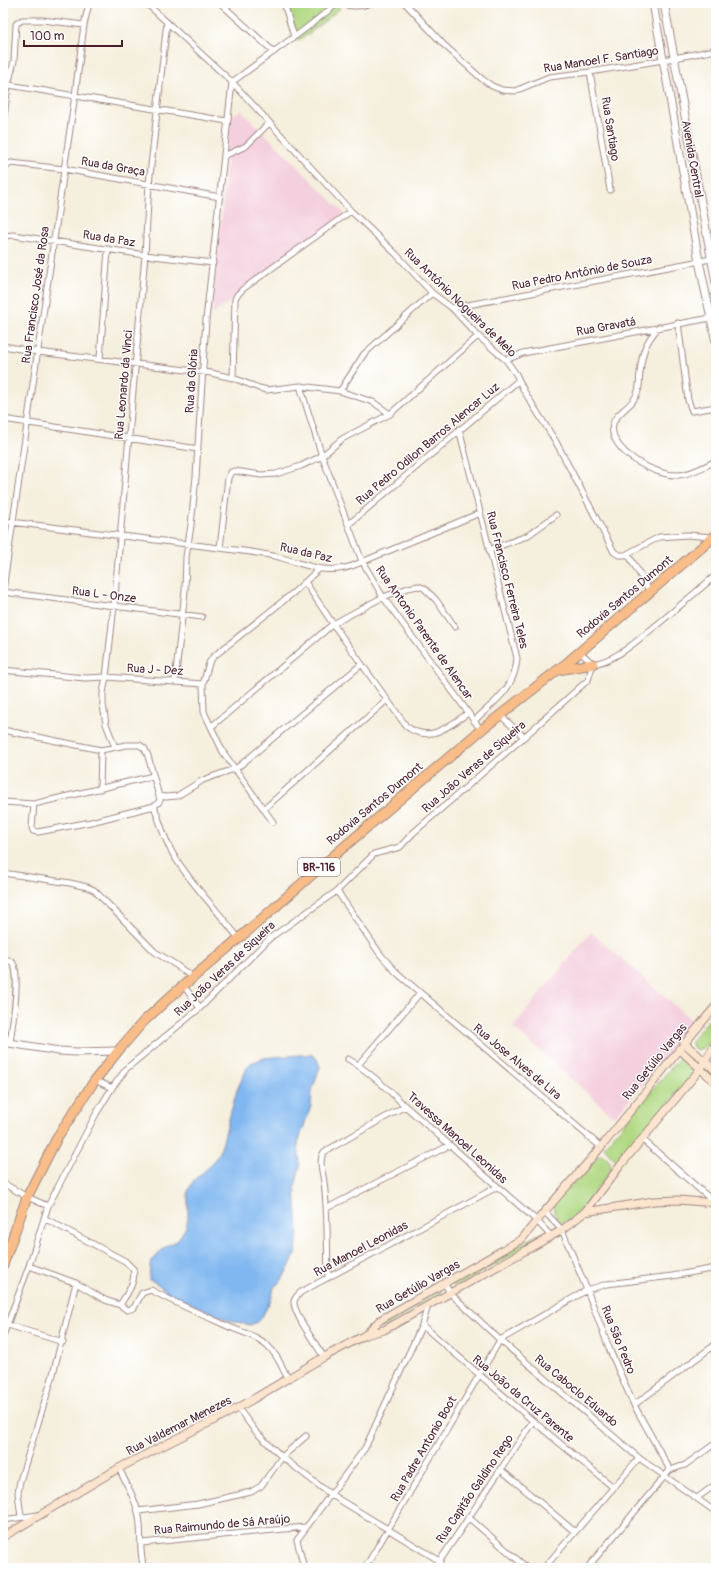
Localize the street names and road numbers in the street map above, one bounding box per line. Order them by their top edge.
street label: Rua Manoel F. Santiago [542,43,660,77]
street label: Rua Santiago [598,96,623,163]
street label: Avenida Central [678,119,706,199]
street label: Rua da Graça [80,154,147,180]
street label: Rua Francisco José da Rosa [19,225,53,365]
street label: Rua da Paz [82,227,136,251]
street label: Rua Antônio Nogueira de Melo [401,245,520,361]
street label: Rua Pedro Antônio de Souza [511,252,654,294]
street label: Rua Gravatá [575,314,637,340]
street label: Rua Leonardo da Vinci [112,330,136,440]
street label: Rua da Glória [182,348,202,414]
street label: Rua Pedro Odilon Barros Alencar Luz [353,380,503,508]
street label: Rua Francisco Ferreira Teles [483,510,531,651]
street label: Rua da Paz [278,540,334,566]
street label: Rodovia Santos Dumont [574,552,676,642]
street label: Rua Antonio Parente de Alencar [372,563,476,703]
street label: Rua L - Onze [71,584,137,606]
street label: Rua J - Dez [126,661,184,679]
street label: Rua João Veras de Siqueira [419,718,529,816]
street label: Rodovia Santos Dumont [324,759,426,849]
road number: BR-116 [298,858,340,876]
street label: Rua João Veras de Siqueira [171,918,279,1020]
street label: Rua Getúlio Vargas [620,1020,691,1103]
street label: Rua Jose Alves de Lira [470,1021,564,1104]
street label: Travessa Manoel Leonidas [404,1089,511,1187]
street label: Rua Manoel Leonidas [311,1218,411,1280]
street label: Rua Getúlio Vargas [373,1257,463,1317]
street label: Rua São Pedro [598,1304,639,1377]
street label: Rua João da Cruz Parente [469,1352,577,1446]
street label: Rua Caboclo Eduardo [531,1352,621,1431]
street label: Rua Valdemar Menezes [124,1393,235,1459]
street label: Rua Padre Antonio Boot [388,1393,460,1504]
street label: Rua Capitão Galdino Rego [433,1431,517,1546]
street label: Rua Raimundo de Sá Araújo [153,1512,291,1538]

